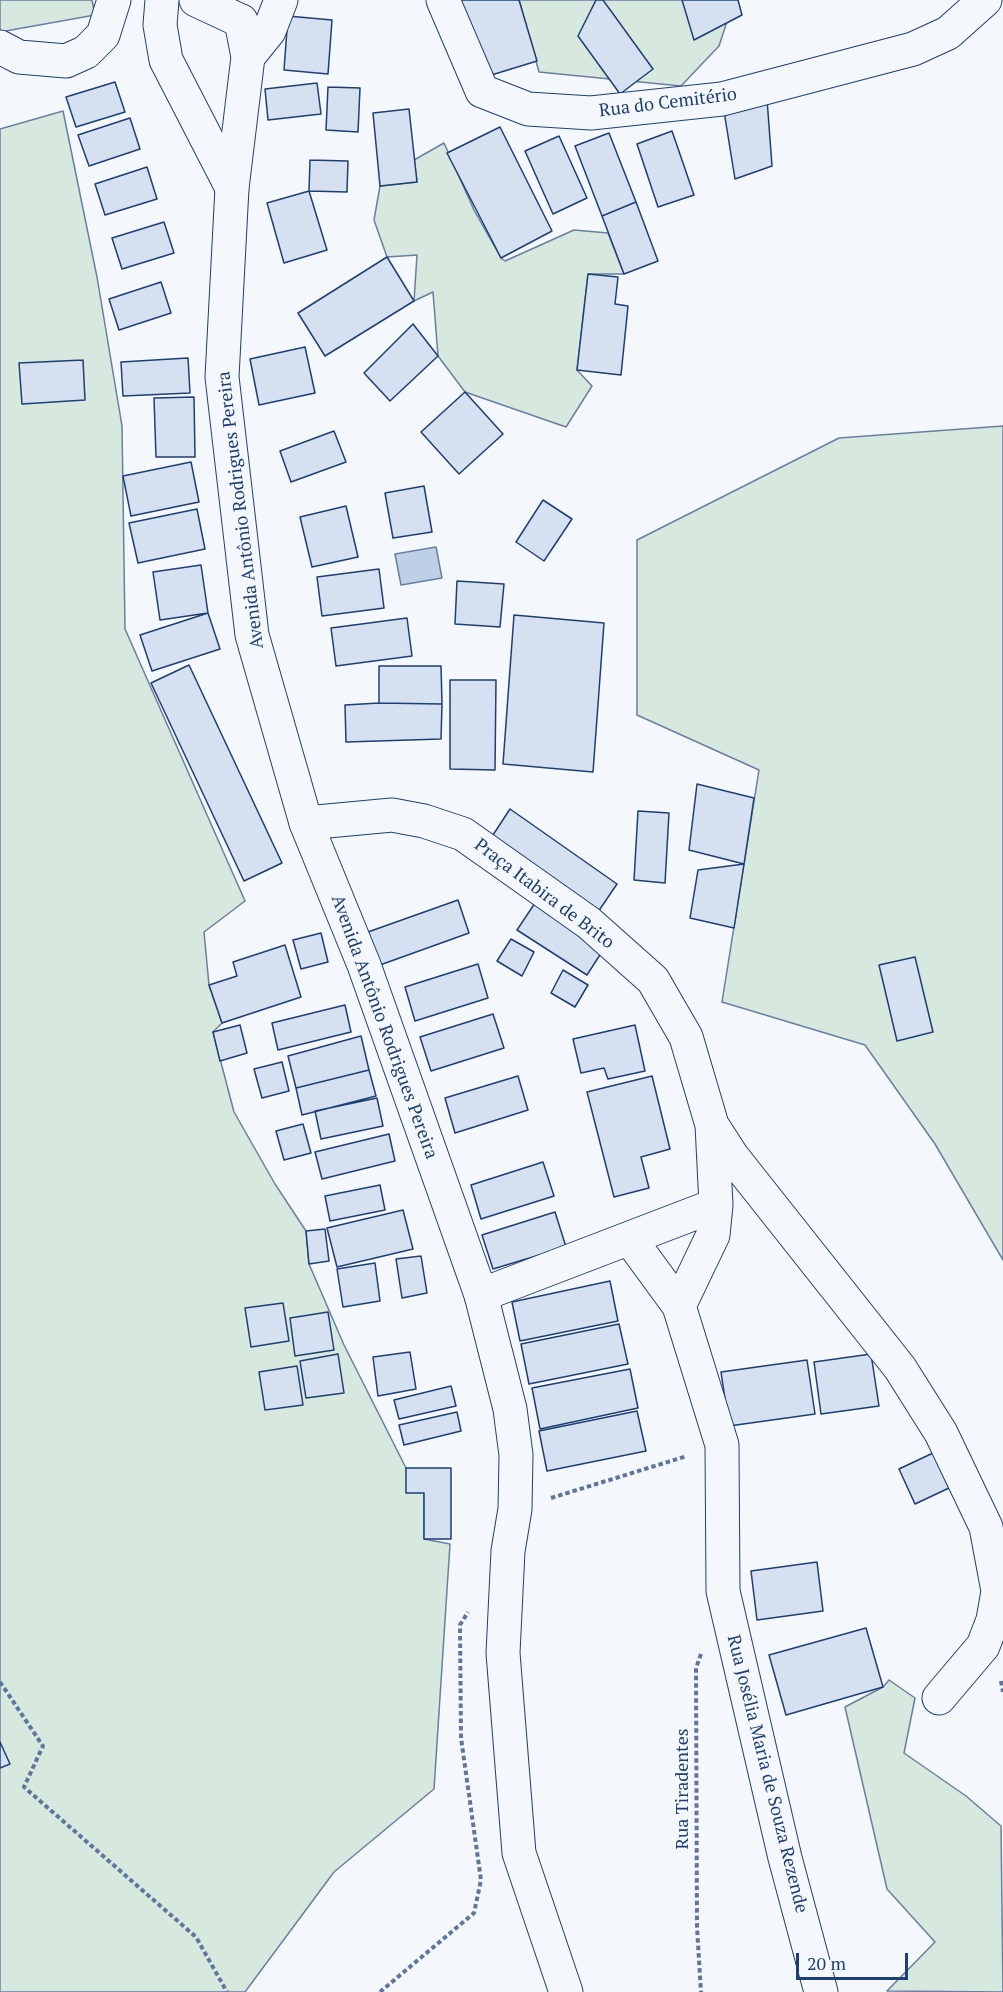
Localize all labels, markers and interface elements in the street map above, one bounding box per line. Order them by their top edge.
street label: Rua do Cemitério [598,84,738,122]
street label: Avenida Antônio Rodrigues Pereira [213,370,269,650]
street label: Praça Itabira de Brito [470,834,618,954]
street label: Avenida Antônio Rodrigues Pereira [326,892,442,1162]
street label: Rua Josélia Maria de Souza Rezende [722,1633,812,1915]
street label: Rua Tiradentes [672,1728,694,1850]
scale bar [799,1941,912,1979]
text: 20 m [807,1951,846,1975]

